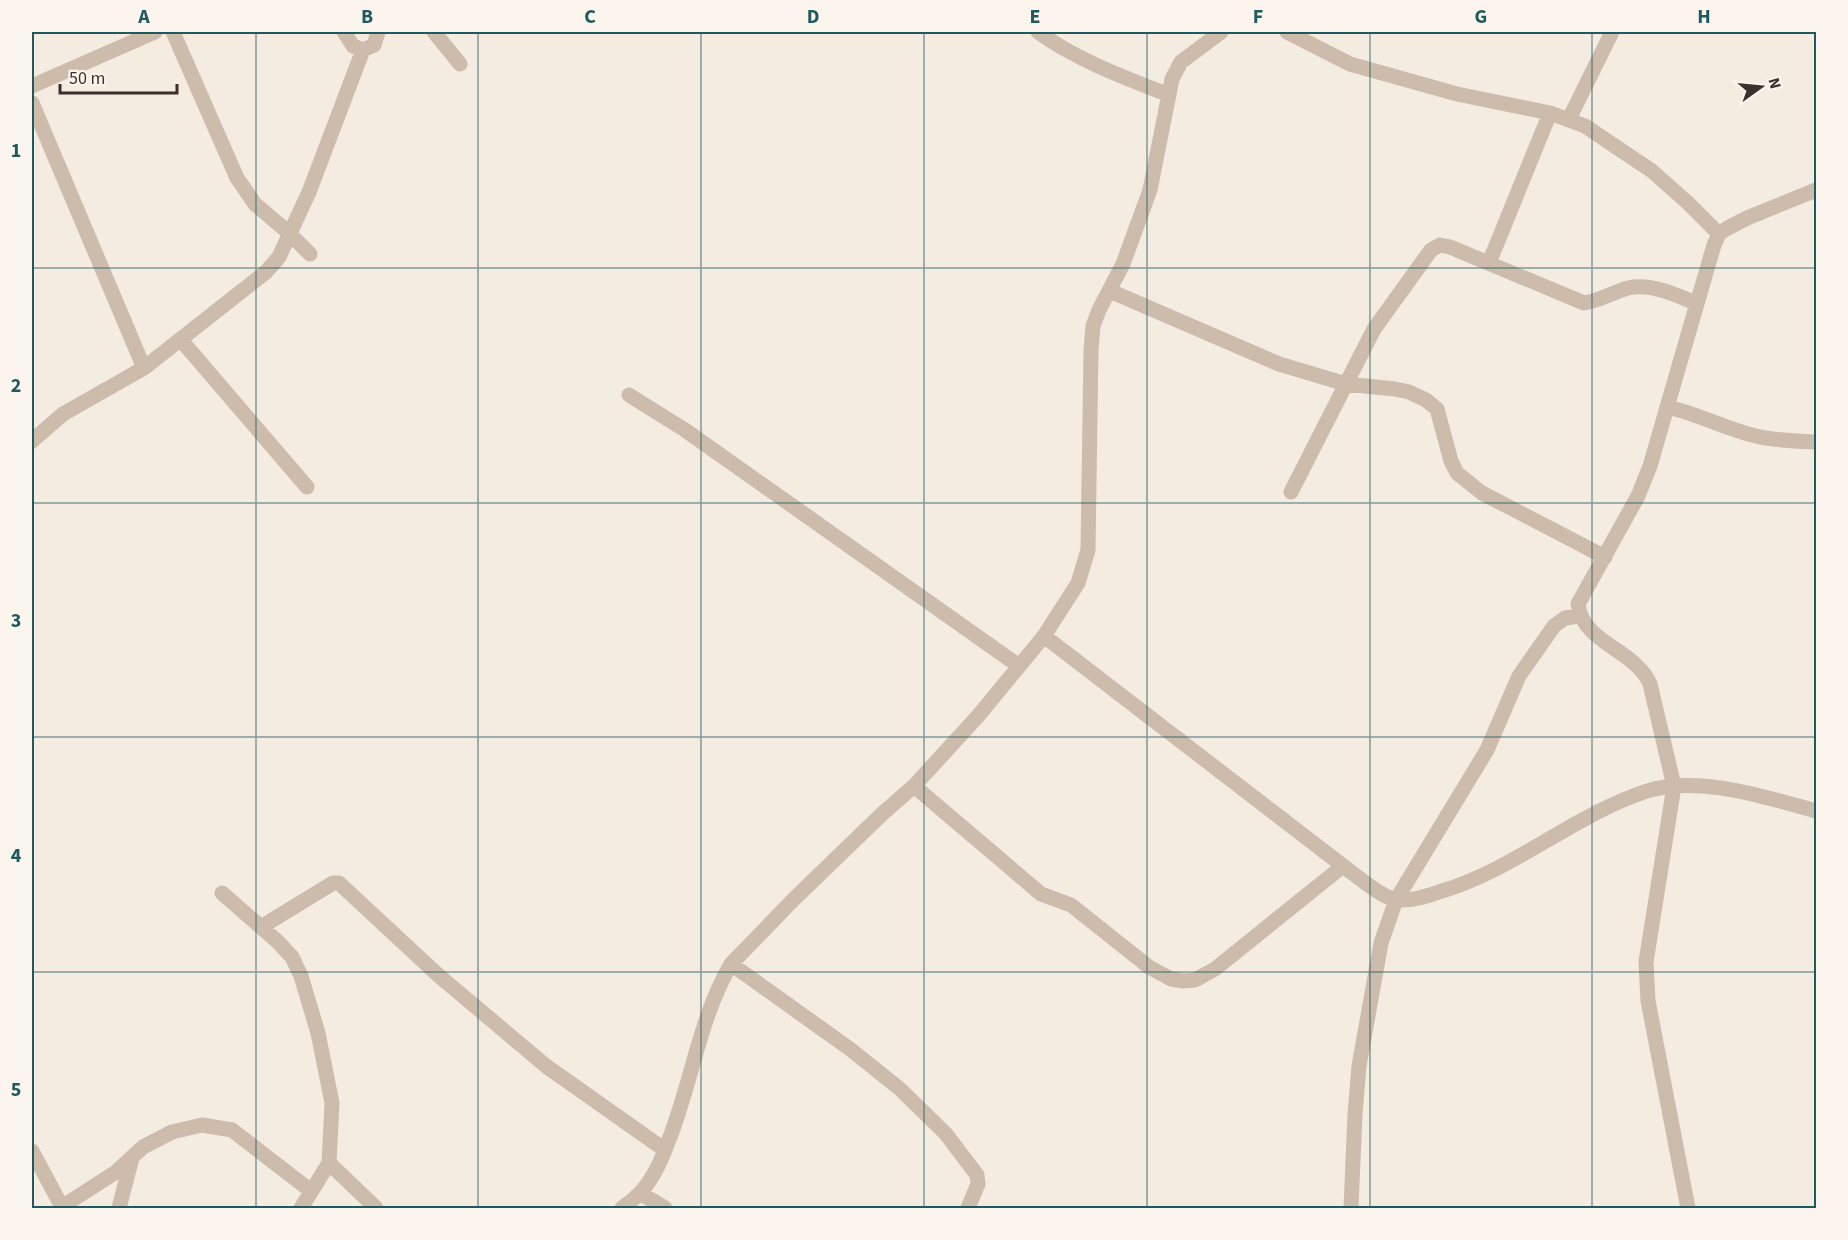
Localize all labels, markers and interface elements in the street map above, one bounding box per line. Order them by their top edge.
text: A [137,3,150,31]
text: B [361,3,373,31]
text: C [584,3,596,31]
text: D [807,3,819,31]
text: E [1030,3,1040,31]
text: F [1253,3,1263,31]
text: G [1475,3,1487,31]
text: H [1697,3,1711,31]
scale bar [60,57,177,95]
north arrow [1731,57,1791,117]
text: 50 m [69,66,105,91]
text: N [1763,75,1787,91]
text: 1 [11,137,21,165]
text: 2 [11,372,21,400]
text: 3 [11,607,21,635]
text: 4 [11,842,22,870]
text: 5 [11,1076,21,1104]

